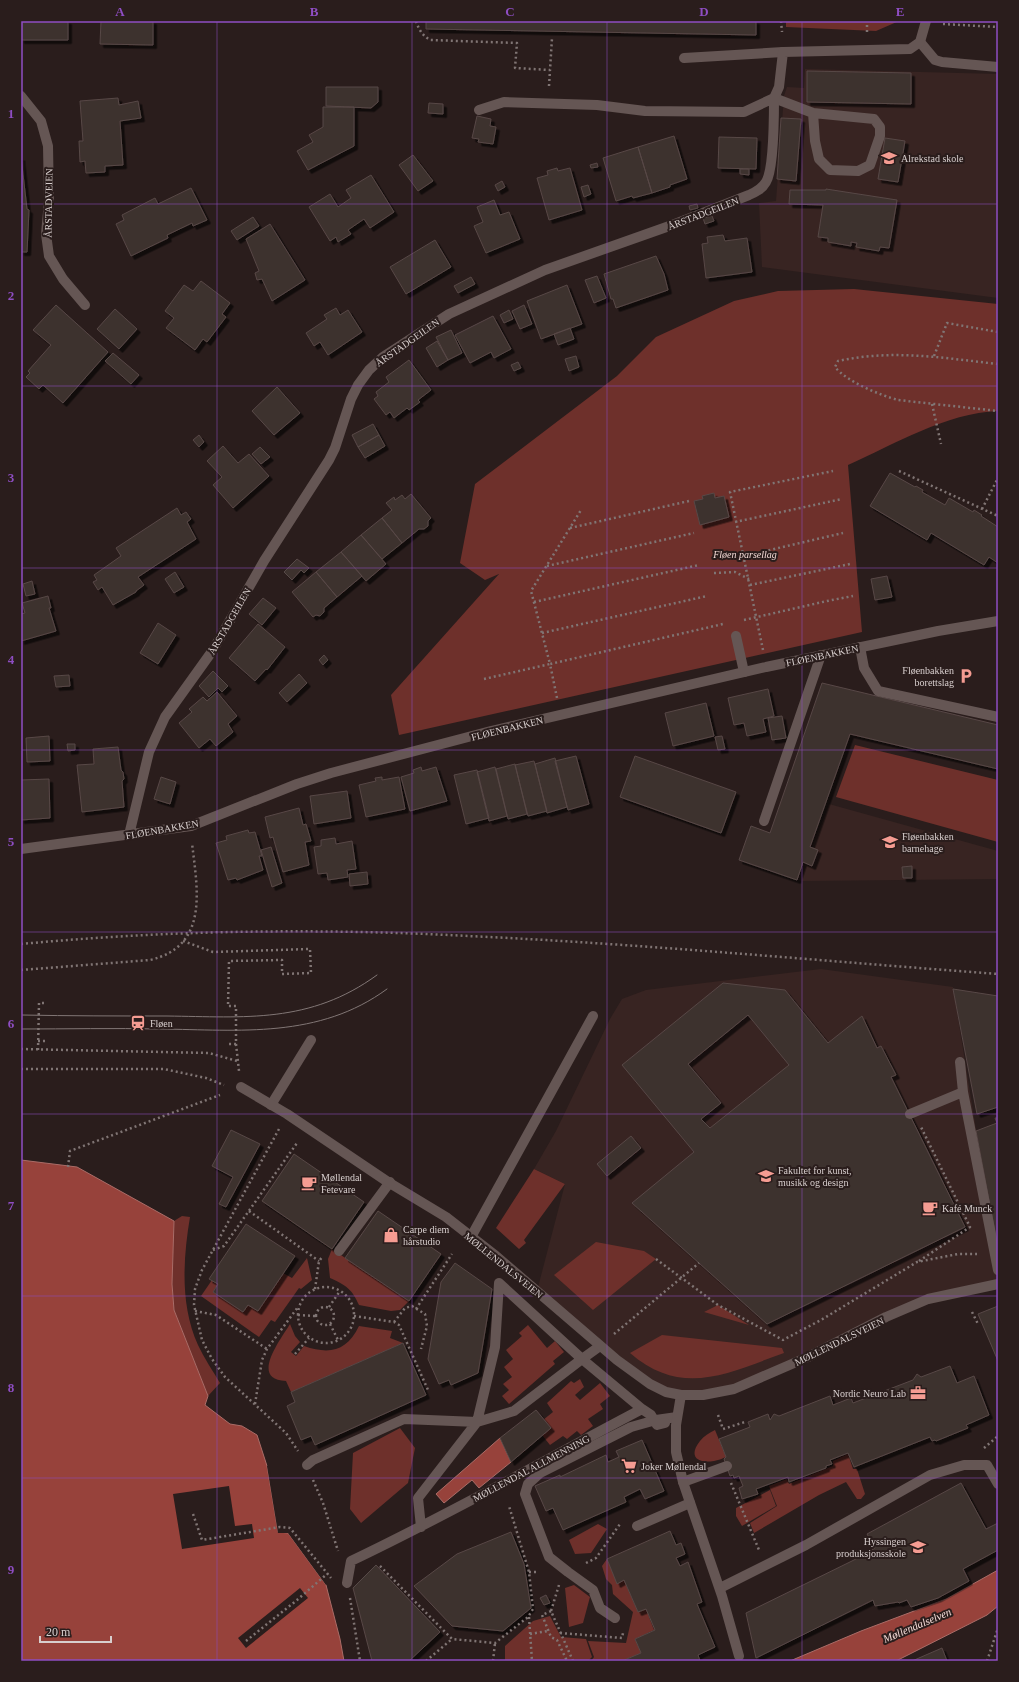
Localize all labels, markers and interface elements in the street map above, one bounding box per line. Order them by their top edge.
text: A [115,4,125,19]
text: B [310,4,319,19]
text: C [505,4,515,19]
text: D [699,4,709,19]
text: E [896,4,904,19]
text: 1 [8,106,14,121]
school or university icon: Alrekstad skole [880,149,898,167]
place label: Alrekstad skole [901,153,964,164]
street label: ÅRSTADVEIEN [42,168,55,238]
street label: ÅRSTADGEILEN [666,195,740,232]
text: 2 [8,288,14,303]
street label: ÅRSTADGEILEN [373,316,441,369]
text: 3 [8,470,15,485]
park label: Fløen parsellag [712,549,777,560]
street label: ÅRSTADGEILEN [206,586,253,657]
street label: FLØENBAKKEN [785,642,859,669]
text: 4 [8,652,15,667]
place label: Fløenbakken borettslag [902,665,954,688]
parking icon: Fløenbakken borettslag [957,667,975,685]
street label: FLØENBAKKEN [470,714,544,743]
street label: FLØENBAKKEN [125,818,199,841]
place label: Fløenbakken barnehage [902,831,954,854]
school or university icon: Fløenbakken barnehage [881,833,899,851]
text: 5 [8,834,15,849]
station icon: Fløen [129,1014,147,1032]
text: 6 [8,1016,15,1031]
place label: Fløen [150,1018,173,1029]
place label: Fakultet for kunst, musikk og design [778,1165,852,1188]
school or university icon: Fakultet for kunst, musikk og design [757,1167,775,1185]
place label: Møllendal Fetevare [321,1172,362,1195]
cafe icon: Møllendal Fetevare [300,1174,318,1192]
text: 7 [8,1198,15,1213]
cafe icon: Kafé Munck [921,1199,939,1217]
place label: Kafé Munck [942,1203,992,1214]
place label: Carpe diem hårstudio [403,1224,450,1247]
shop icon: Carpe diem hårstudio [382,1226,400,1244]
street label: MØLLENDALSVEIEN [462,1230,545,1300]
street label: MØLLENDALSVEIEN [793,1315,886,1368]
text: 8 [8,1380,15,1395]
office icon: Nordic Neuro Lab [909,1384,927,1402]
place label: Nordic Neuro Lab [833,1388,906,1399]
street label: MØLLENDAL ALLMENNING [471,1433,591,1504]
supermarket icon: Joker Møllendal [620,1457,638,1475]
place label: Joker Møllendal [641,1461,706,1472]
place label: Hyssingen produksjonsskole [836,1536,907,1559]
school or university icon: Hyssingen produksjonsskole [909,1538,927,1556]
text: 9 [8,1562,15,1577]
water label: Møllendalselven [880,1605,953,1645]
scale bar [40,1618,111,1644]
text: 20 m [46,1625,71,1639]

